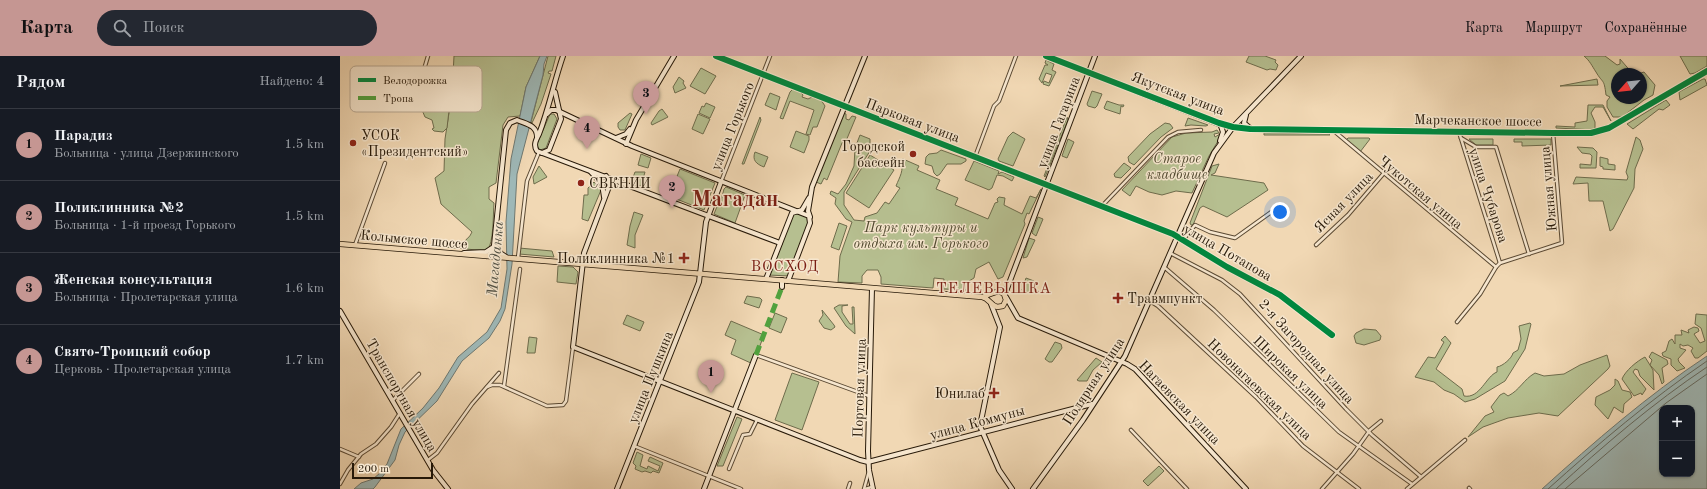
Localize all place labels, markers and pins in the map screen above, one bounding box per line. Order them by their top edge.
pin: 3 [633,81,659,114]
pin: 4 [574,116,600,149]
place label: УСОК «Президентский» [361,129,469,159]
marker: УСОК «Президентский» [348,138,358,148]
place label: Городской бассейн [842,140,905,170]
marker: Городской бассейн [908,149,918,159]
pin: 2 [659,175,685,208]
place label: СВКНИИ [589,177,651,191]
marker: СВКНИИ [576,178,586,188]
place label: Поликлинника №1 [557,252,675,266]
marker: Поликлинника №1 [678,252,690,264]
marker: Травмпункт [1112,292,1124,304]
place label: Травмпункт [1127,292,1203,306]
pin: 1 [698,360,724,393]
place label: Юнилаб [935,387,985,401]
marker: Юнилаб [988,387,1000,399]

